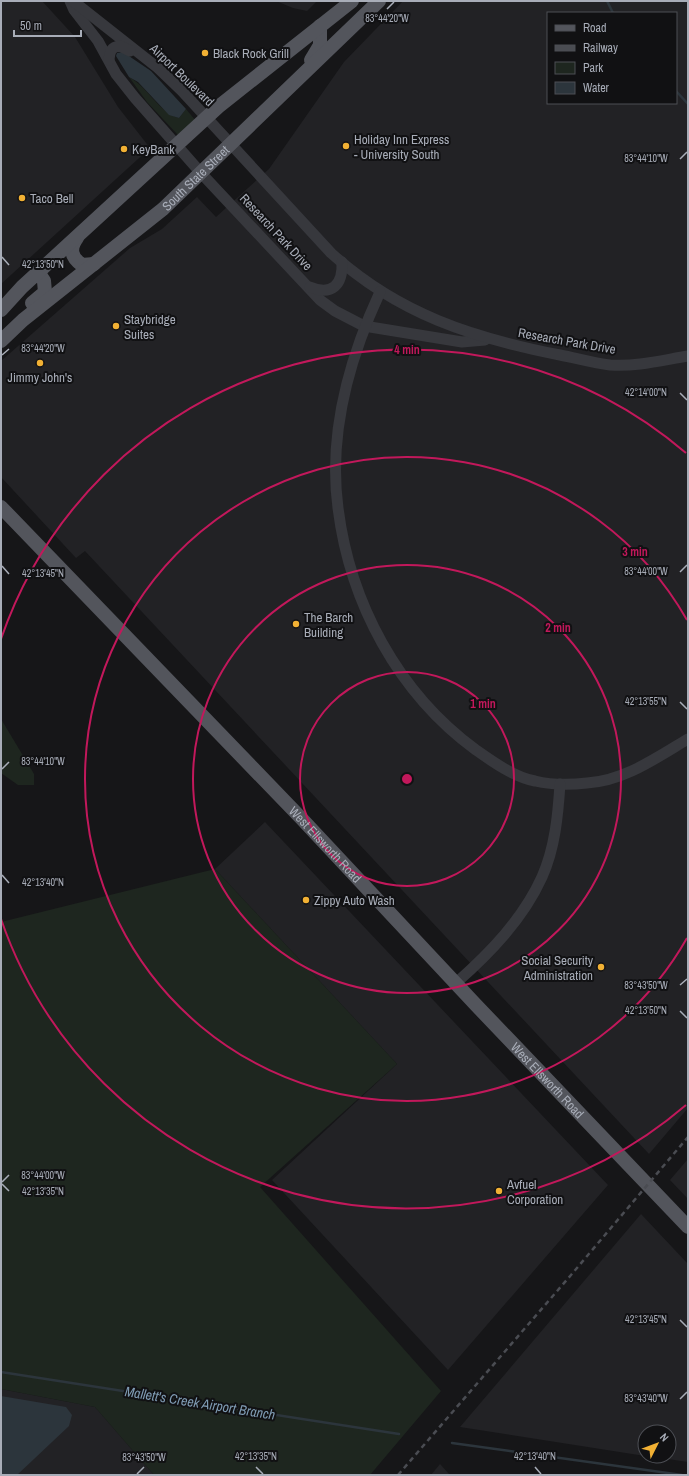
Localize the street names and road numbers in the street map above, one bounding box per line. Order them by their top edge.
street label: Airport Boulevard [146,39,218,110]
street label: South State Street [158,141,233,214]
street label: Research Park Drive [236,190,316,274]
street label: Research Park Drive [517,324,617,358]
street label: West Ellsworth Road [285,802,366,886]
street label: West Ellsworth Road [507,1038,588,1122]

